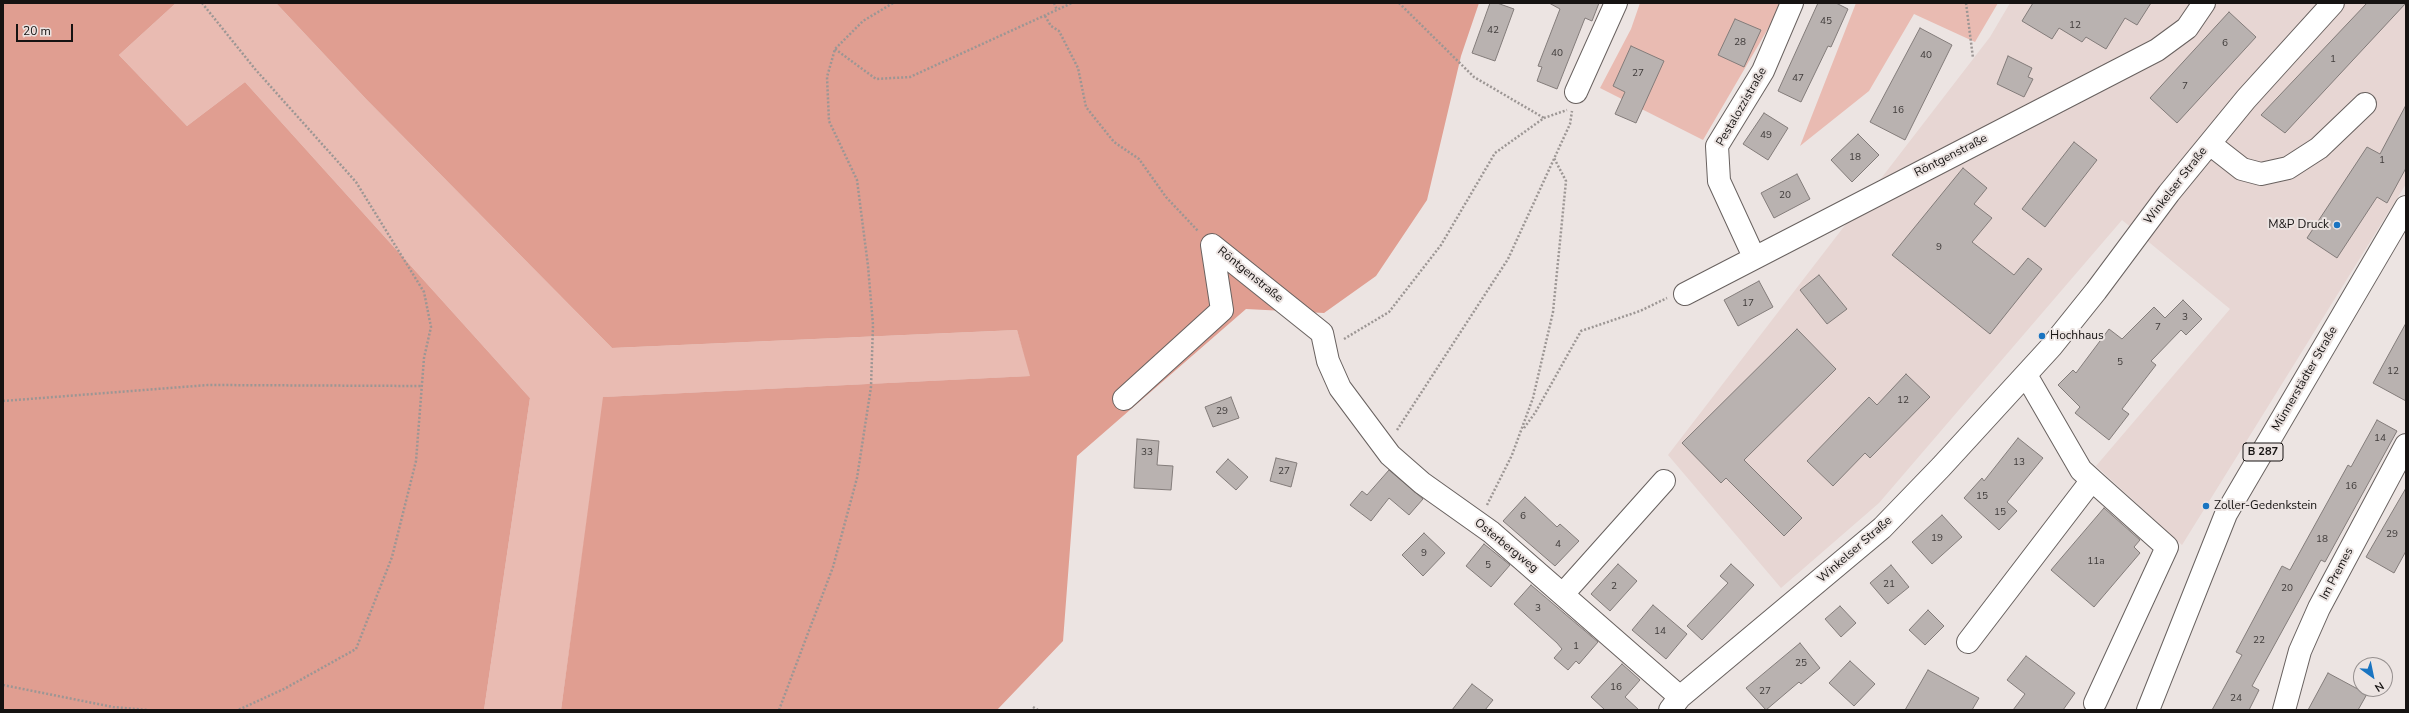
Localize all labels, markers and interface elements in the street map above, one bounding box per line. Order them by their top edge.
scale bar [18,16,75,42]
house number: 45 [1820,16,1832,28]
house number: 12 [2069,20,2081,32]
text: 20 m [23,23,51,39]
house number: 42 [1487,25,1499,37]
house number: 28 [1734,37,1746,49]
house number: 6 [2222,38,2228,50]
house number: 40 [1551,48,1563,60]
house number: 40 [1920,50,1932,62]
house number: 1 [2330,54,2336,66]
street label: Pestalozzistraße [1714,65,1770,149]
house number: 27 [1632,68,1644,80]
house number: 47 [1792,73,1804,85]
house number: 7 [2182,81,2188,93]
house number: 16 [1892,105,1904,117]
house number: 49 [1760,130,1772,142]
street label: Röntgenstraße [1912,131,1990,181]
street label: Winkelser Straße [2141,145,2211,227]
house number: 18 [1849,152,1861,164]
house number: 1 [2379,155,2385,167]
house number: 20 [1779,190,1791,202]
place label: M&P Druck [2268,218,2329,232]
marker: M&P Druck [2332,220,2342,230]
house number: 9 [1936,242,1942,254]
street label: Röntgenstraße [1214,244,1286,306]
house number: 17 [1742,298,1754,310]
house number: 3 [2182,312,2188,324]
house number: 7 [2155,322,2161,334]
street label: Münnerstädter Straße [2269,324,2341,434]
place label: Hochhaus [2050,329,2104,343]
marker: Hochhaus [2037,331,2047,341]
house number: 5 [2117,357,2123,369]
house number: 12 [2387,366,2399,378]
house number: 12 [1897,395,1909,407]
house number: 29 [1216,406,1228,418]
house number: 14 [2374,433,2386,445]
road number: B 287 [2243,443,2283,461]
house number: 33 [1141,447,1153,459]
house number: 13 [2013,457,2025,469]
house number: 27 [1278,466,1290,478]
house number: 16 [2345,481,2357,493]
house number: 15 [1976,491,1988,503]
place label: Zoller-Gedenkstein [2214,499,2317,513]
marker: Zoller-Gedenkstein [2201,501,2211,511]
house number: 15 [1994,507,2006,519]
house number: 6 [1520,511,1526,523]
street label: Winkelser Straße [1815,514,1895,586]
street label: Osterbergweg [1471,516,1541,576]
house number: 29 [2386,529,2398,541]
house number: 19 [1931,533,1943,545]
house number: 18 [2316,534,2328,546]
house number: 4 [1555,539,1561,551]
street label: Im Premes [2317,545,2357,603]
house number: 9 [1421,548,1427,560]
house number: 11a [2087,556,2105,568]
house number: 5 [1485,560,1491,572]
house number: 21 [1883,579,1895,591]
house number: 2 [1611,581,1617,593]
house number: 20 [2281,583,2293,595]
house number: 3 [1535,603,1541,615]
house number: 14 [1654,626,1666,638]
house number: 22 [2253,635,2265,647]
house number: 1 [1573,641,1579,653]
north arrow [2353,657,2393,697]
house number: 25 [1795,658,1807,670]
text: N [2372,678,2387,695]
house number: 16 [1610,682,1622,694]
house number: 27 [1759,686,1771,698]
house number: 24 [2230,693,2242,705]

